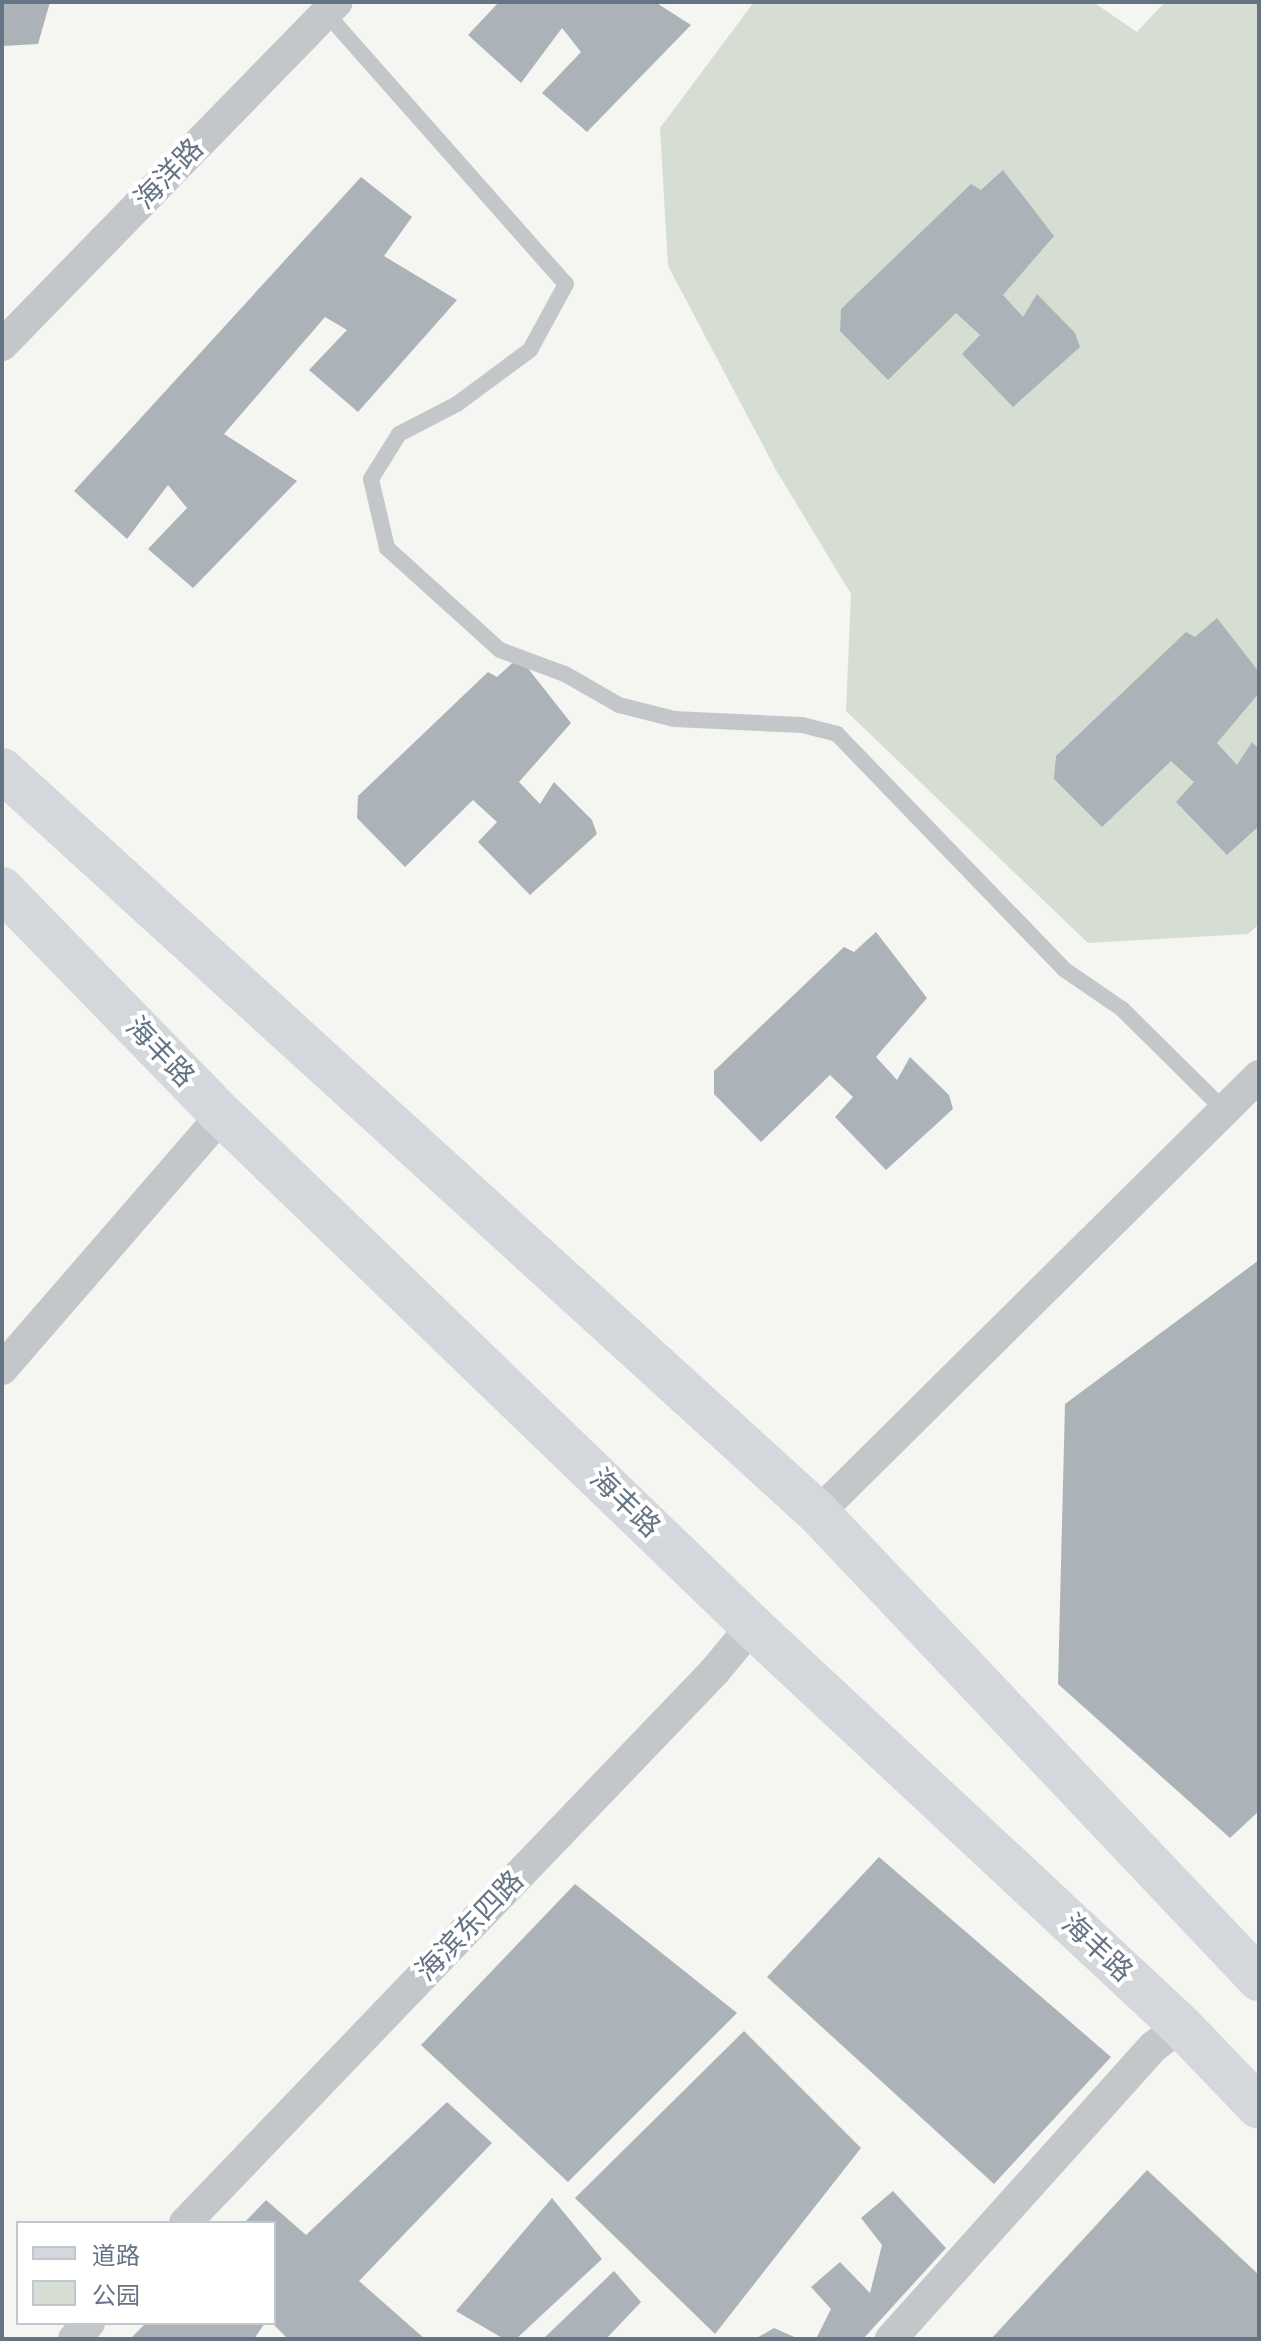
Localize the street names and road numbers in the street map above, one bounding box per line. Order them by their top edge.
street label: 海洋路 [128,132,210,216]
street label: 海丰路 [119,1010,201,1094]
street label: 海丰路 [583,1462,667,1544]
street label: 海滨东四路 [409,1864,531,1988]
street label: 海丰路 [1055,1907,1139,1989]

